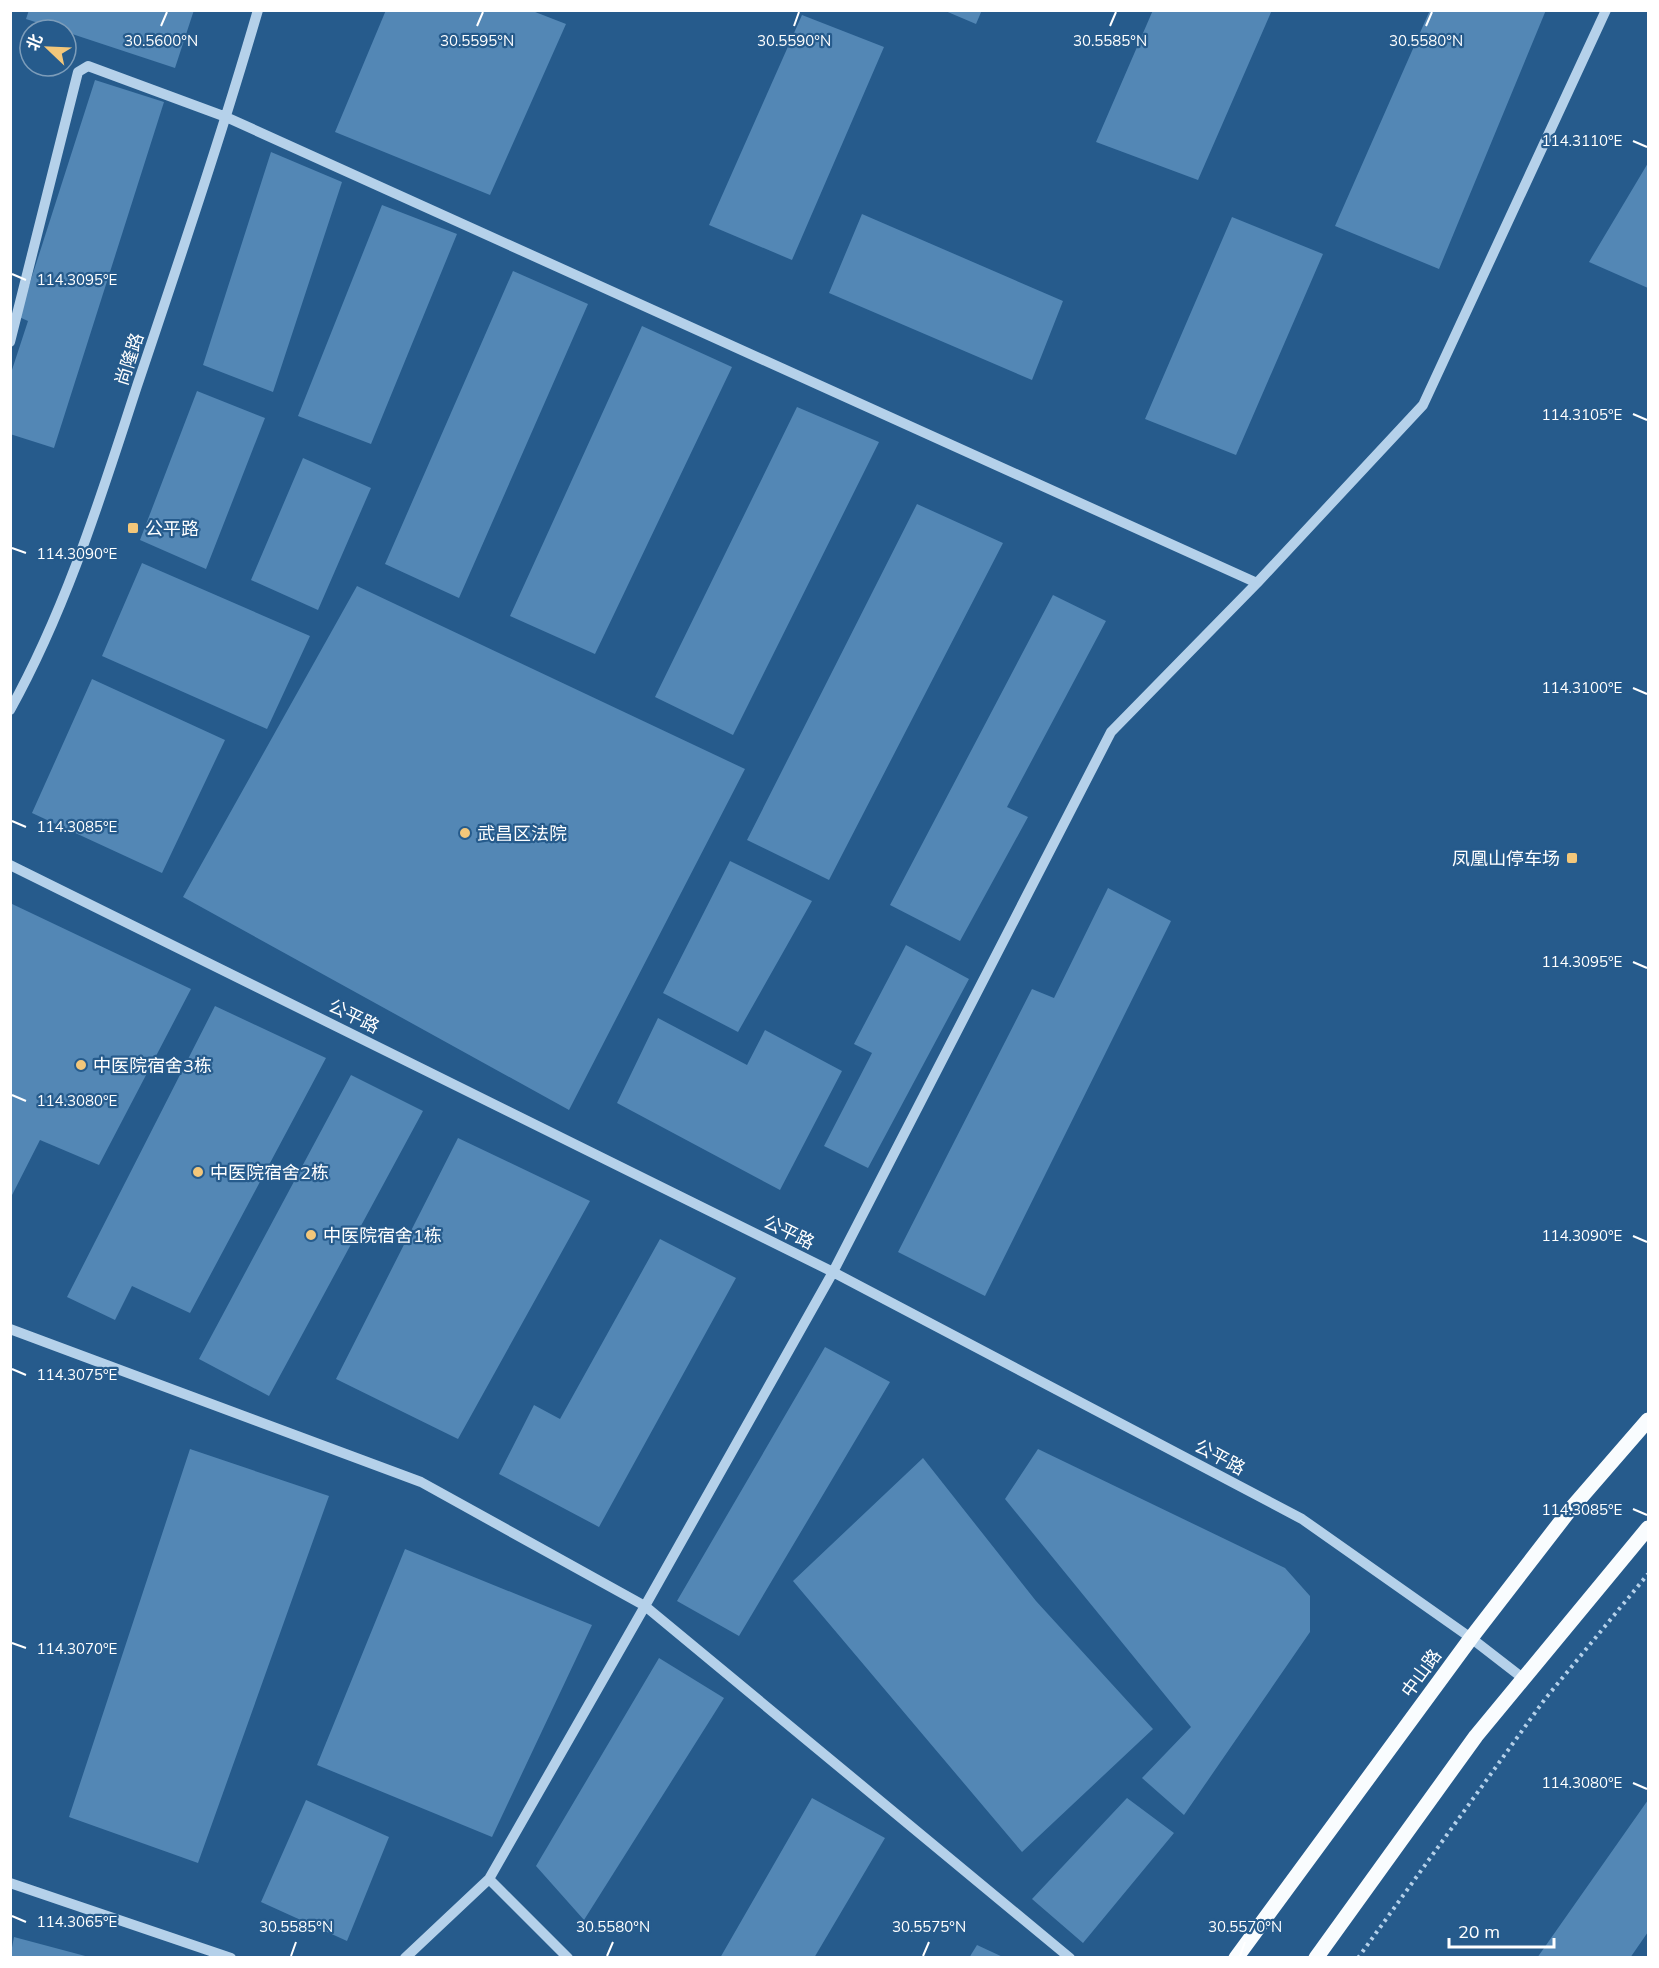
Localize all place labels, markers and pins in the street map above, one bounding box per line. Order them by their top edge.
place label: 公平路 [145,517,199,540]
marker: 公平路 [126,521,140,535]
place label: 武昌区法院 [477,822,567,845]
marker: 武昌区法院 [458,826,472,840]
place label: 凤凰山停车场 [1452,847,1560,870]
marker: 凤凰山停车场 [1565,851,1579,865]
place label: 中医院宿舍3栋 [93,1054,212,1077]
marker: 中医院宿舍3栋 [74,1058,88,1072]
place label: 中医院宿舍2栋 [210,1161,329,1184]
marker: 中医院宿舍2栋 [191,1165,205,1179]
place label: 中医院宿舍1栋 [323,1224,442,1247]
marker: 中医院宿舍1栋 [304,1228,318,1242]

